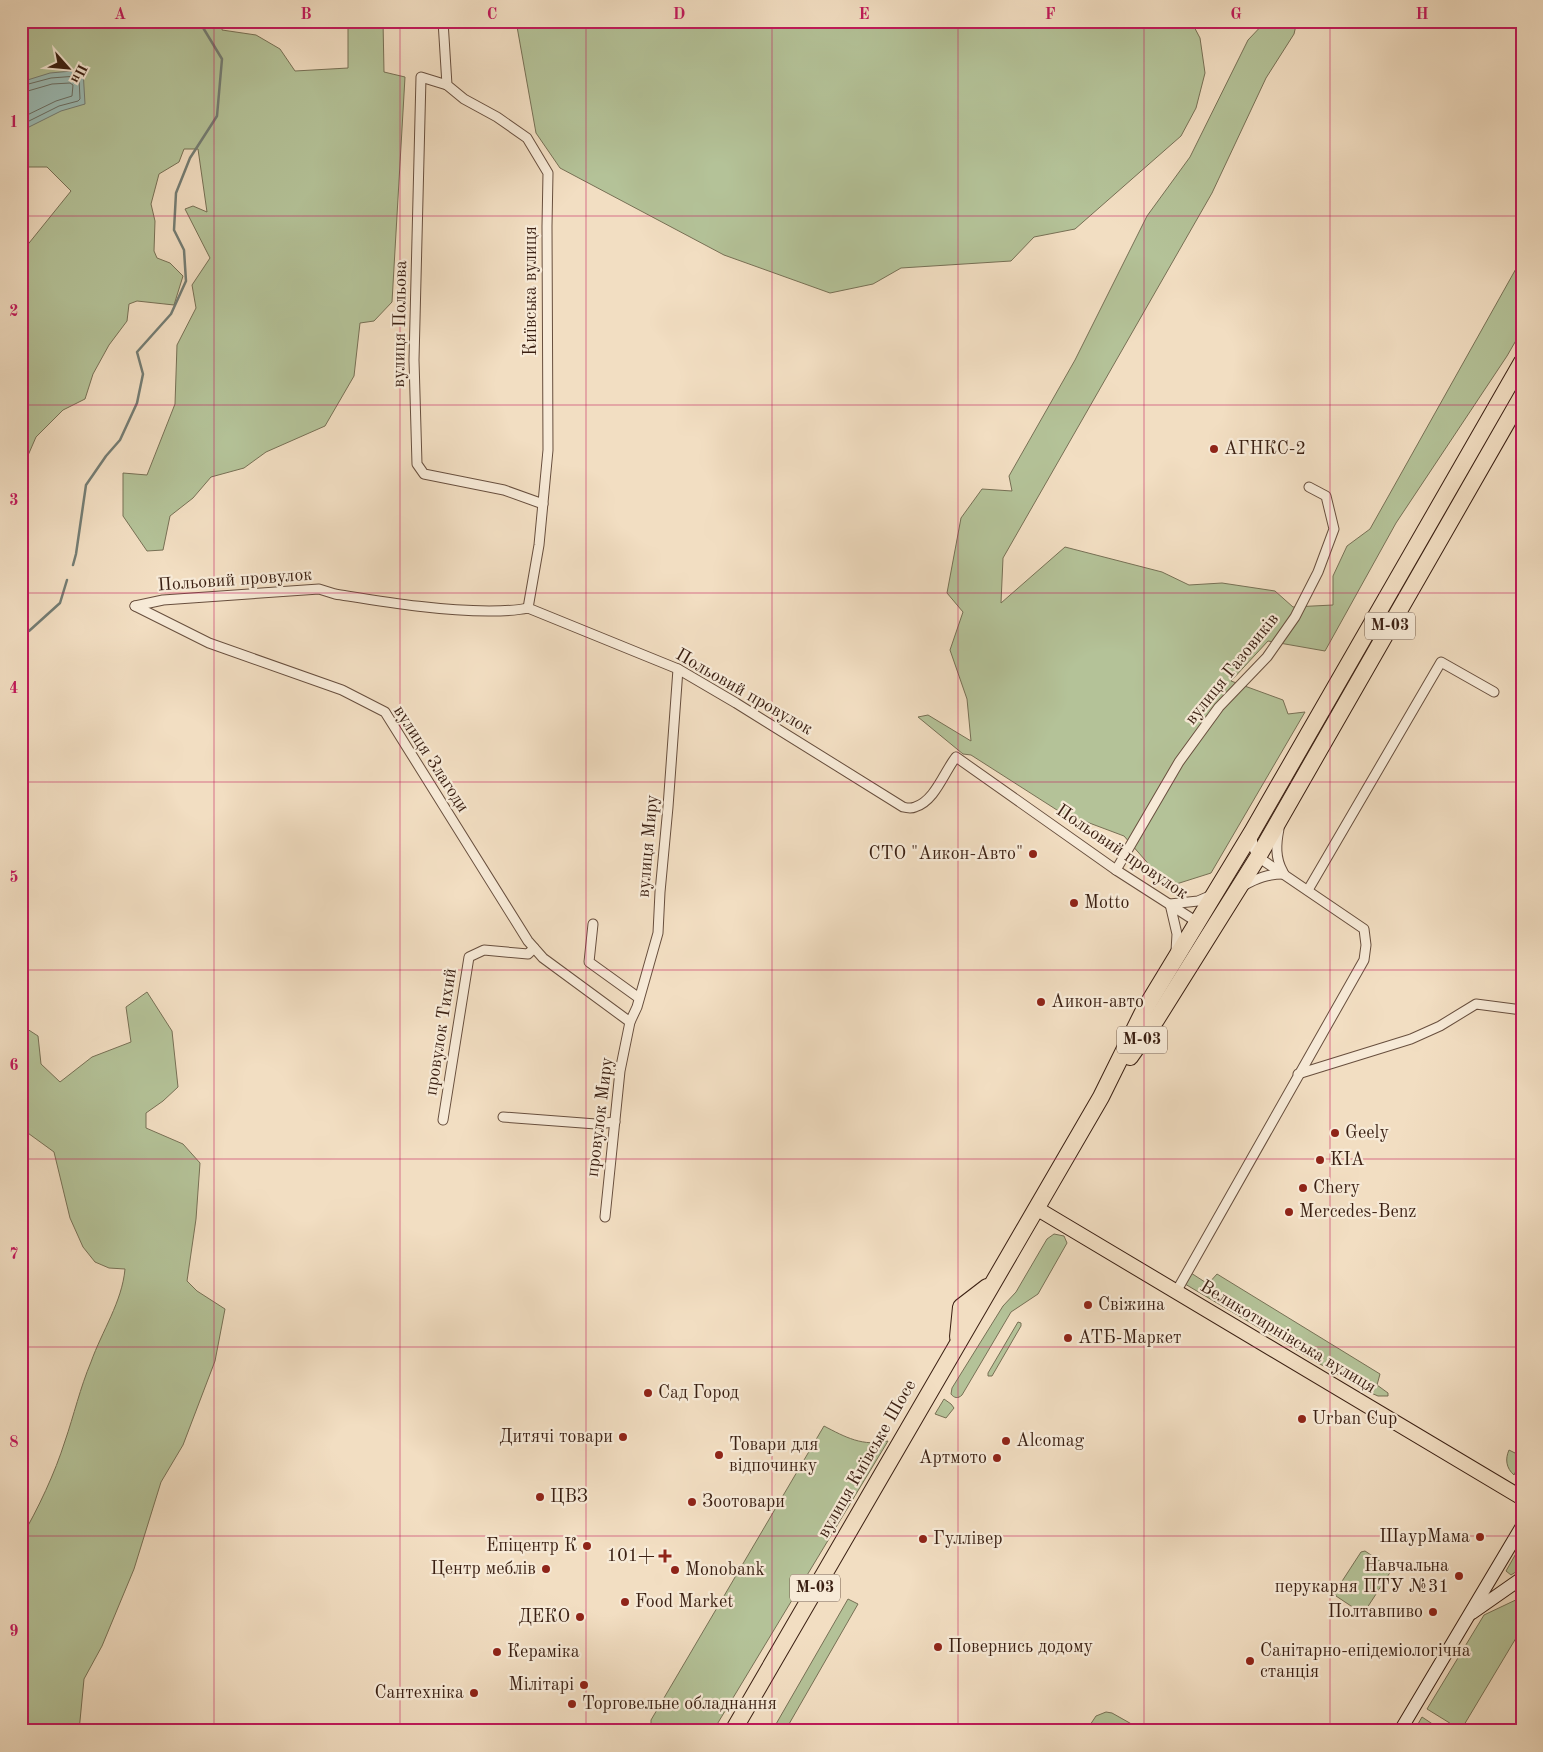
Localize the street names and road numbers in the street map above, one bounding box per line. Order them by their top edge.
street label: Київська вулиця [522,226,540,356]
street label: вулиця Польова [390,260,410,388]
street label: Польовий провулок [157,566,313,594]
street label: вулиця Газовиків [1182,610,1282,728]
road number: М-03 [1365,612,1415,640]
street label: Польовий провулок [672,645,816,739]
street label: вулиця Злагоди [390,702,472,816]
street label: вулиця Миру [635,793,662,898]
street label: Польовий провулок [1053,801,1191,903]
street label: провулок Тихий [422,967,460,1097]
road number: М-03 [1117,1026,1167,1054]
street label: провулок Миру [584,1056,616,1178]
street label: Великотирнівська вулиця [1197,1277,1379,1397]
street label: вулиця Київське Шосе [814,1377,920,1541]
road number: М-03 [790,1575,840,1602]

